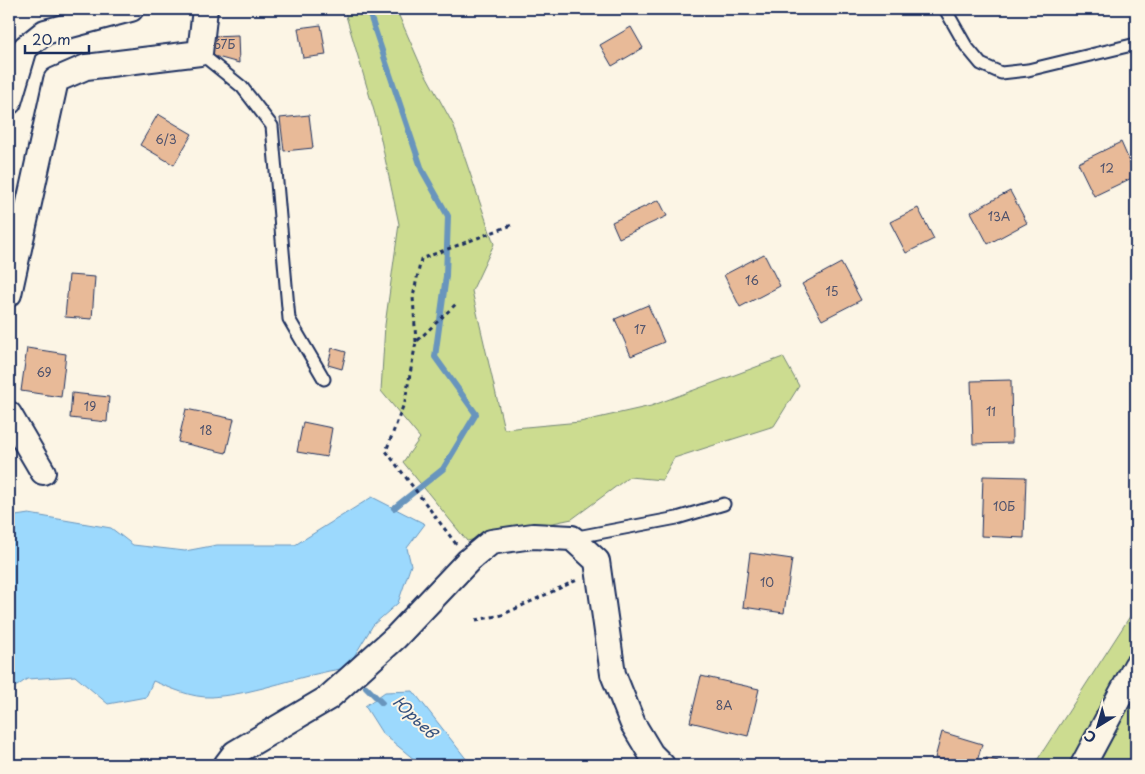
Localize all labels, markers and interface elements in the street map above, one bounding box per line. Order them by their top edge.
scale bar [25,22,89,54]
text: 20 m [32,27,71,50]
house number: 67Б [213,35,235,53]
house number: 6/3 [155,130,177,148]
house number: 12 [1100,159,1114,177]
house number: 13А [988,207,1010,225]
house number: 16 [745,271,759,289]
house number: 15 [825,282,839,300]
house number: 17 [634,320,646,338]
house number: 69 [36,363,52,381]
house number: 19 [84,397,96,415]
house number: 11 [986,402,996,420]
house number: 18 [200,421,212,439]
house number: 10Б [993,497,1015,515]
house number: 10 [760,573,774,591]
water label: Юрьев [388,689,445,745]
house number: 8А [716,696,732,714]
north arrow [1072,702,1122,752]
text: С [1079,725,1100,748]

